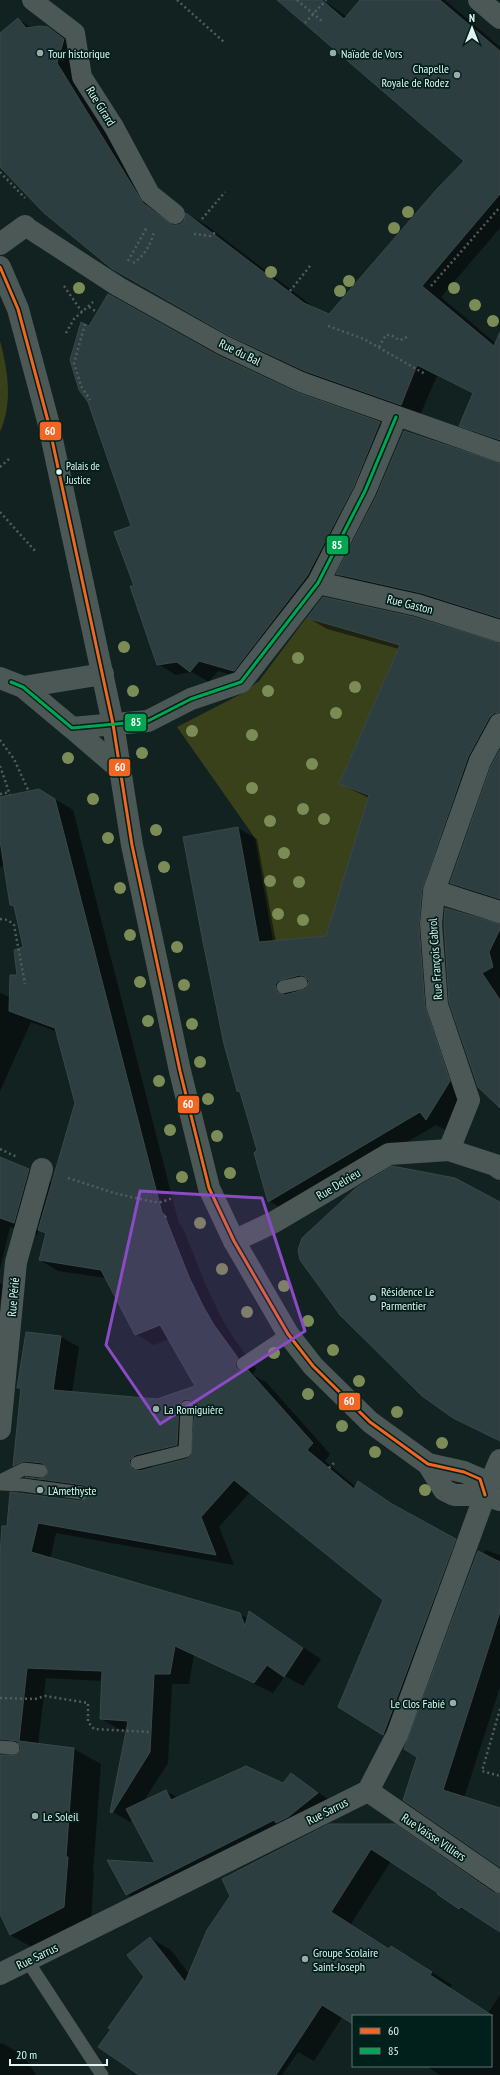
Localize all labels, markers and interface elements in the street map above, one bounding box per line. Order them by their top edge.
north arrow [452,8,492,48]
text: N [469,11,475,25]
place label: Tour historique [48,46,110,61]
place label: Naïade de Vors [341,46,402,61]
marker: Tour historique [35,48,45,58]
marker: Naïade de Vors [328,48,338,58]
place label: Chapelle Royale de Rodez [381,61,449,90]
marker: Chapelle Royale de Rodez [452,70,462,80]
street label: Rue Girard [83,84,119,128]
street label: Rue du Bal [217,335,264,369]
line badge: 60 [39,421,62,441]
text: 60 [45,424,55,438]
place label: Palais de Justice [65,459,100,487]
marker: Palais de Justice [54,467,64,477]
line badge: 85 [326,535,349,555]
text: 85 [332,538,342,552]
street label: Rue Gaston [385,591,435,617]
line badge: 85 [124,713,147,732]
text: 85 [131,715,141,729]
line badge: 60 [108,758,131,777]
text: 60 [115,760,125,774]
street label: Rue François Cabrol [425,917,445,1000]
line badge: 60 [177,1095,200,1114]
text: 60 [183,1097,193,1111]
street label: Rue Delrieu [313,1165,363,1203]
street label: Rue Périé [4,1277,22,1317]
place label: Résidence Le Parmentier [381,1284,434,1313]
marker: Résidence Le Parmentier [368,1293,378,1303]
line badge: 60 [338,1392,361,1411]
text: 60 [344,1394,354,1408]
place label: La Romiguière [164,1402,223,1417]
marker: La Romiguière [151,1404,161,1414]
place label: L'Amethyste [48,1483,97,1498]
marker: L'Amethyste [35,1485,45,1495]
place label: Le Clos Fabié [390,1696,445,1711]
marker: Le Clos Fabié [448,1698,458,1708]
street label: Rue Sarrus [304,1794,350,1828]
place label: Le Soleil [43,1809,79,1824]
street label: Rue Vaïsse Villiers [399,1810,469,1864]
marker: Le Soleil [30,1811,40,1821]
street label: Rue Sarrus [14,1940,60,1972]
place label: Groupe Scolaire Saint-Joseph [313,1945,378,1974]
marker: Groupe Scolaire Saint-Joseph [300,1954,310,1964]
legend [352,2015,492,2067]
text: 60 [388,2023,399,2038]
scale bar [10,2041,107,2067]
text: 85 [388,2043,399,2058]
text: 20 m [16,2047,37,2062]

